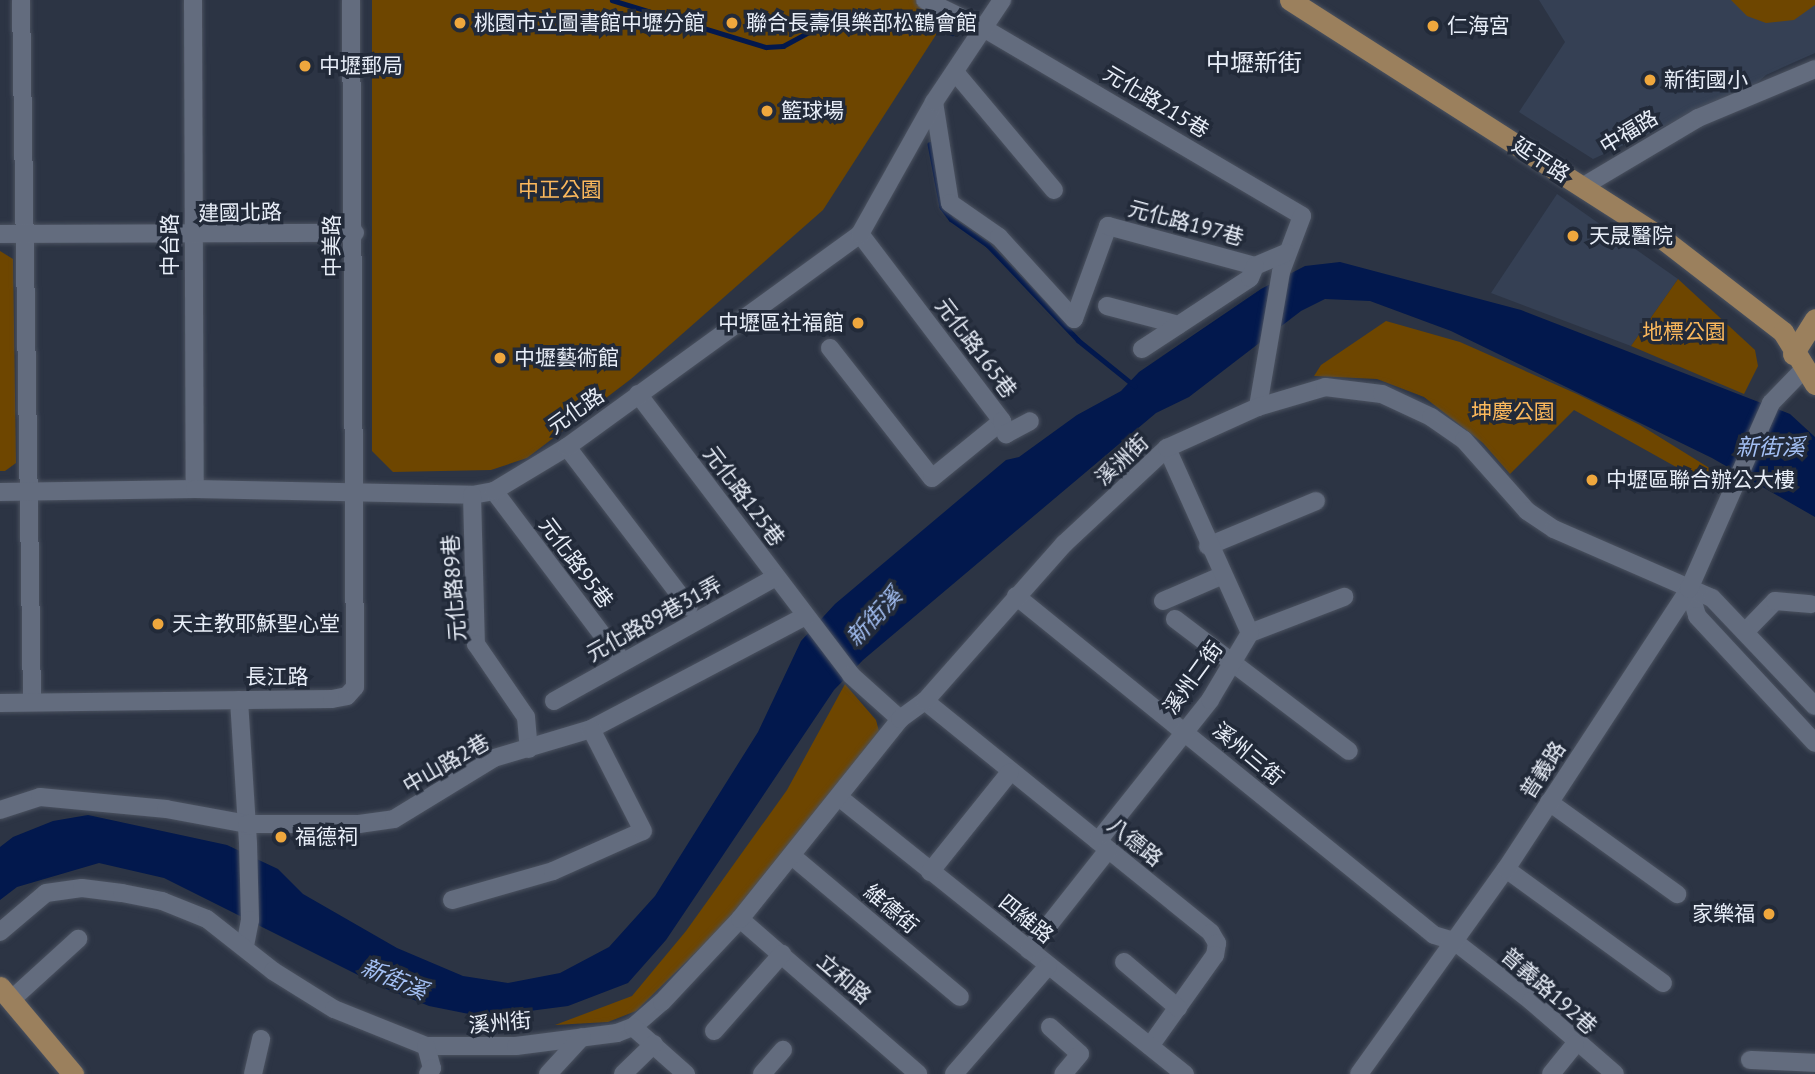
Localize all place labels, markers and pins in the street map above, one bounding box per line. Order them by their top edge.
place label: 桃園市立圖書館中壢分館 [474,10,705,36]
place label: 聯合長壽俱樂部松鶴會館 [746,10,977,36]
place label: 仁海宮 [1447,13,1510,39]
marker: 桃園市立圖書館中壢分館 [452,15,468,31]
marker: 聯合長壽俱樂部松鶴會館 [724,15,740,31]
marker: 仁海宮 [1425,18,1441,34]
place label: 中壢郵局 [319,53,403,79]
marker: 中壢郵局 [297,58,313,74]
place label: 新街國小 [1664,67,1748,93]
marker: 新街國小 [1642,72,1658,88]
place label: 籃球場 [781,98,844,124]
marker: 籃球場 [759,103,775,119]
place label: 天晟醫院 [1589,223,1673,249]
marker: 天晟醫院 [1563,226,1583,246]
place label: 中壢區社福館 [718,310,844,336]
marker: 中壢區社福館 [850,315,866,331]
place label: 中壢藝術館 [514,345,619,371]
marker: 中壢藝術館 [492,350,508,366]
place label: 中壢區聯合辦公大樓 [1606,467,1795,493]
marker: 中壢區聯合辦公大樓 [1584,472,1600,488]
place label: 天主教耶穌聖心堂 [172,611,340,637]
marker: 天主教耶穌聖心堂 [150,616,166,632]
place label: 福德祠 [295,824,358,850]
marker: 福德祠 [273,829,289,845]
place label: 家樂福 [1692,901,1755,927]
marker: 家樂福 [1761,906,1777,922]

